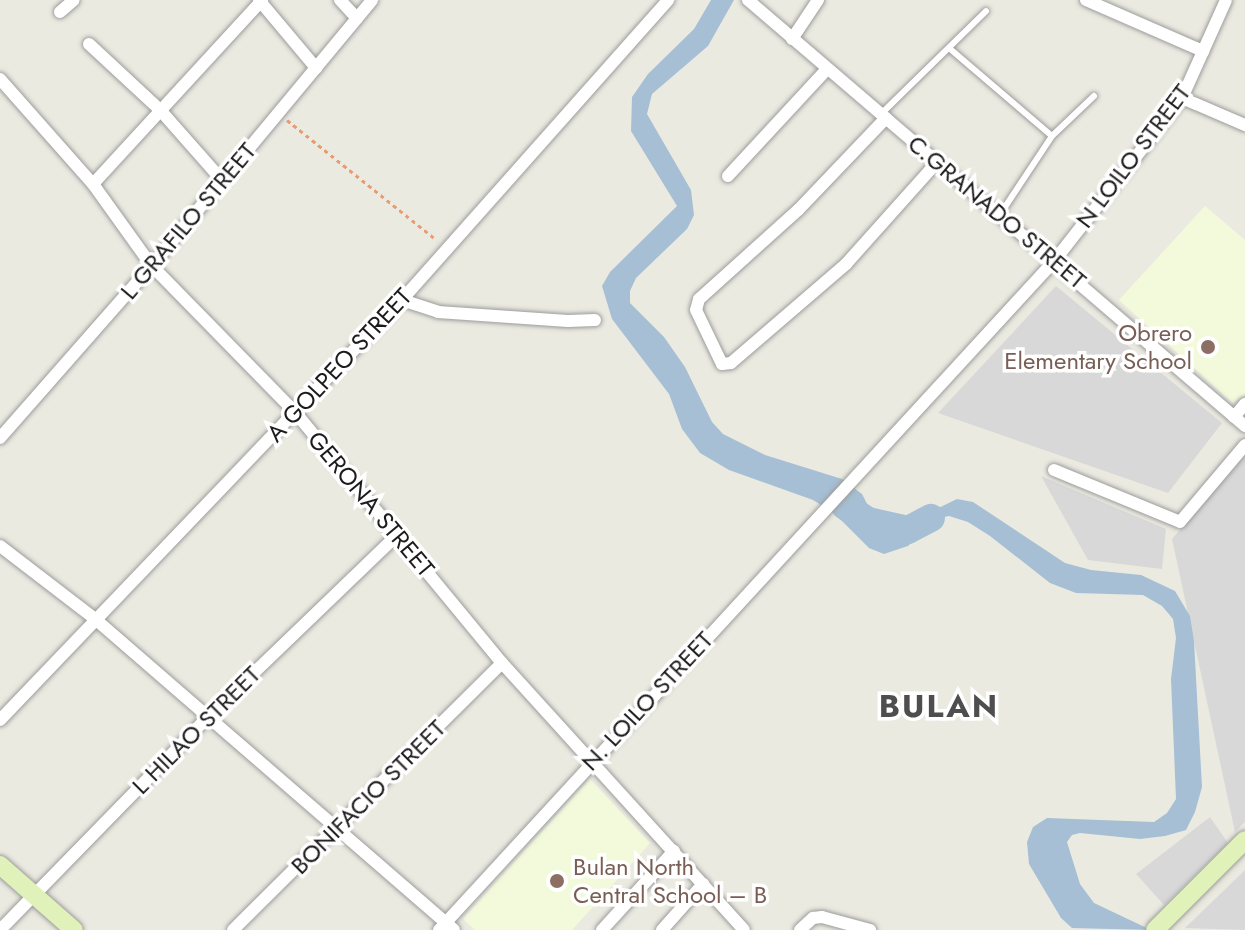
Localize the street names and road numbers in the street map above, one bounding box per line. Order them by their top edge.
street label: N LOILO STREET [1070,79,1196,233]
street label: C.GRANADO STREET [902,129,1092,295]
street label: L GRAFILO STREET [114,137,262,305]
street label: A GOLPEO STREET [261,282,417,448]
street label: GERONA STREET [302,425,440,583]
street label: N. LOILO STREET [575,626,719,776]
street label: L HILAO STREET [126,660,266,800]
street label: BONIFACIO STREET [285,714,451,880]

